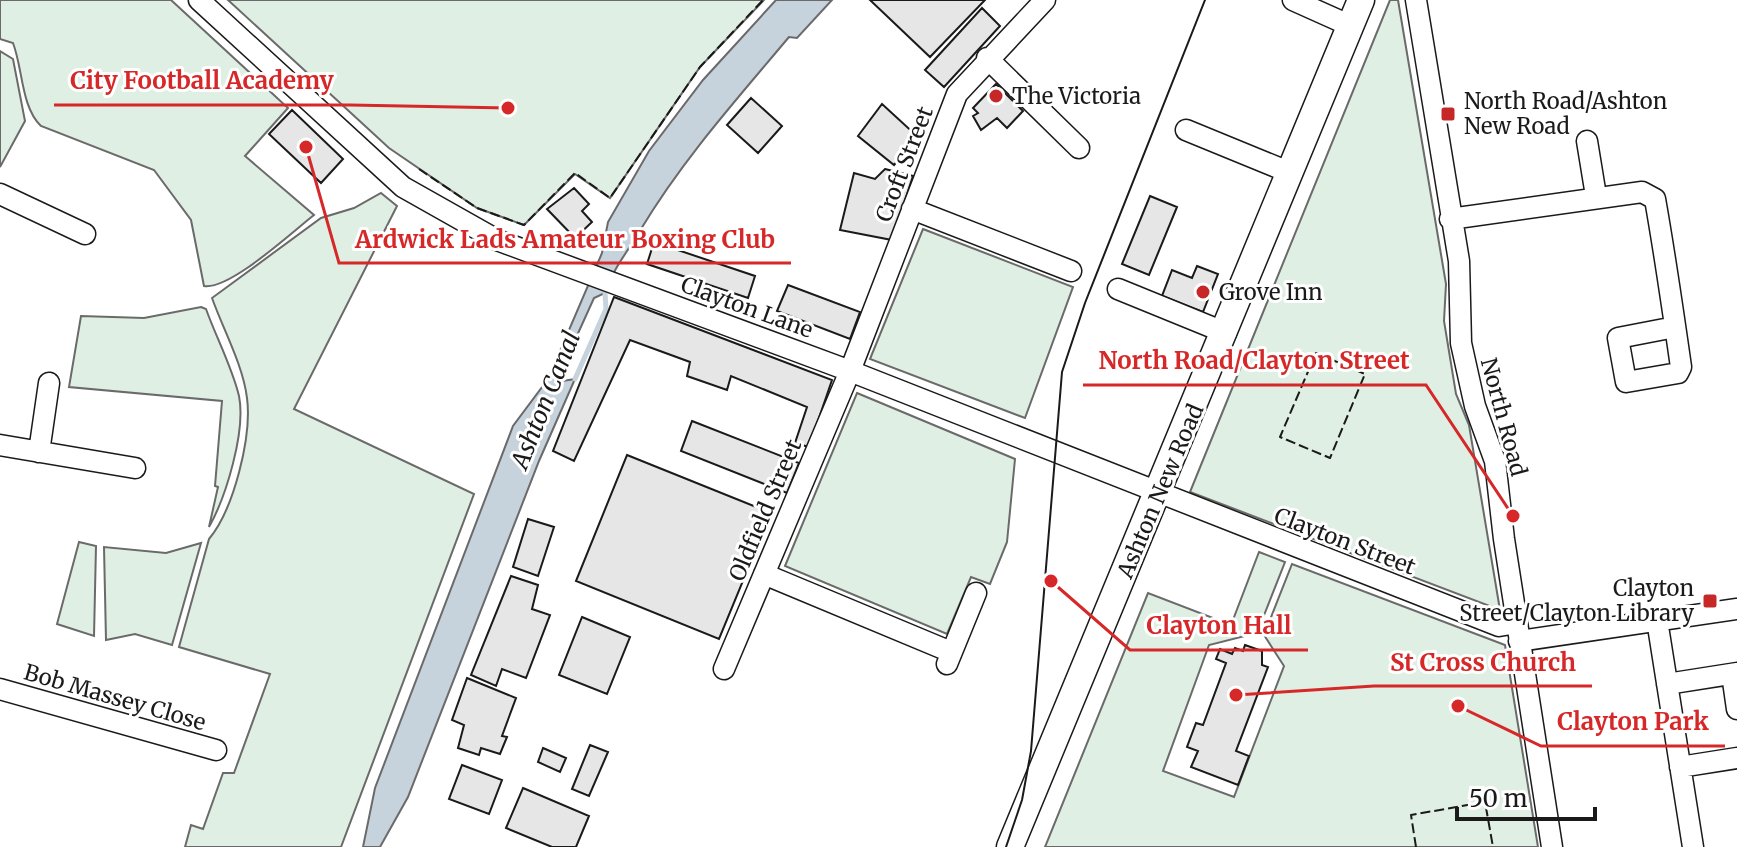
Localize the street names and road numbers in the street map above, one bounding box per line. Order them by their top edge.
street label: Croft Street [869,102,939,226]
street label: Clayton Lane [677,270,817,344]
street label: North Road [1475,355,1533,479]
street label: Ashton New Road [1110,400,1209,583]
street label: Oldfield Street [723,435,808,585]
street label: Clayton Street [1270,501,1420,581]
street label: Bob Massey Close [21,658,209,736]

